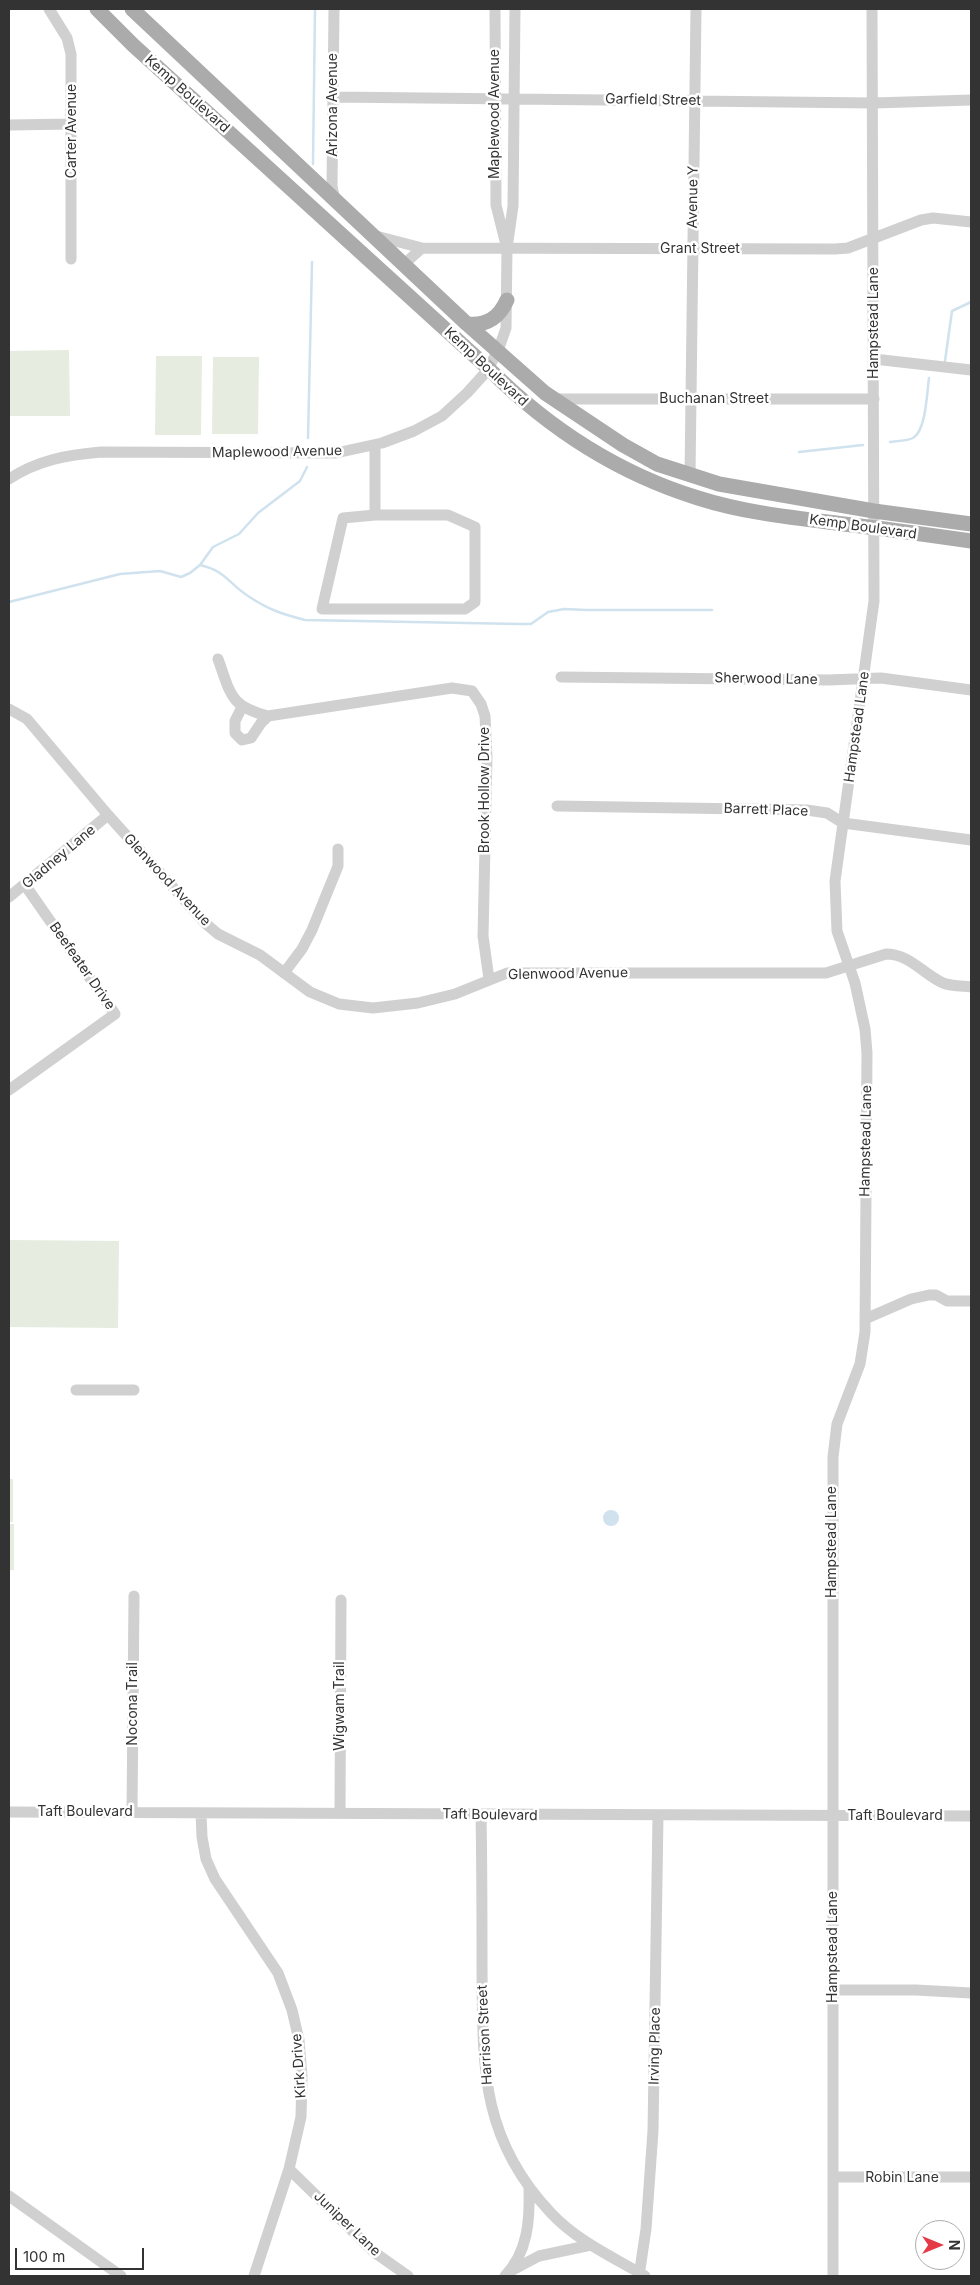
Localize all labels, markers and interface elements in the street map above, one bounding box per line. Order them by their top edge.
street label: Maplewood Avenue [487,49,503,179]
street label: Kemp Boulevard [141,52,233,136]
street label: Arizona Avenue [325,53,341,157]
street label: Carter Avenue [64,84,80,178]
street label: Garfield Street [605,91,701,109]
street label: Avenue Y [684,166,702,228]
street label: Grant Street [660,241,740,257]
street label: Hampstead Lane [866,267,882,379]
street label: Kemp Boulevard [441,324,531,410]
street label: Buchanan Street [659,391,769,407]
street label: Maplewood Avenue [212,442,342,462]
street label: Kemp Boulevard [808,511,918,543]
street label: Sherwood Lane [714,670,818,688]
street label: Hampstead Lane [841,670,873,784]
street label: Brook Hollow Drive [477,727,493,853]
street label: Barrett Place [723,800,809,820]
street label: Gladney Lane [19,821,99,893]
street label: Glenwood Avenue [120,830,214,930]
street label: Beefeater Drive [46,919,118,1013]
street label: Glenwood Avenue [508,965,628,983]
street label: Hampstead Lane [857,1085,875,1197]
street label: Hampstead Lane [824,1486,840,1598]
street label: Wigwam Trail [332,1661,348,1751]
street label: Nocona Trail [125,1662,141,1746]
street label: Taft Boulevard [37,1804,133,1820]
street label: Taft Boulevard [442,1806,538,1824]
street label: Taft Boulevard [847,1808,943,1824]
street label: Hampstead Lane [825,1891,841,2003]
street label: Harrison Street [474,1985,496,2085]
street label: Irving Place [646,2007,664,2085]
street label: Kirk Drive [288,2033,310,2099]
street label: Robin Lane [865,2170,939,2186]
street label: Juniper Lane [310,2188,384,2260]
north arrow [915,2220,965,2270]
scale bar [18,2238,146,2270]
text: N [946,2240,963,2250]
text: 100 m [23,2247,65,2266]

